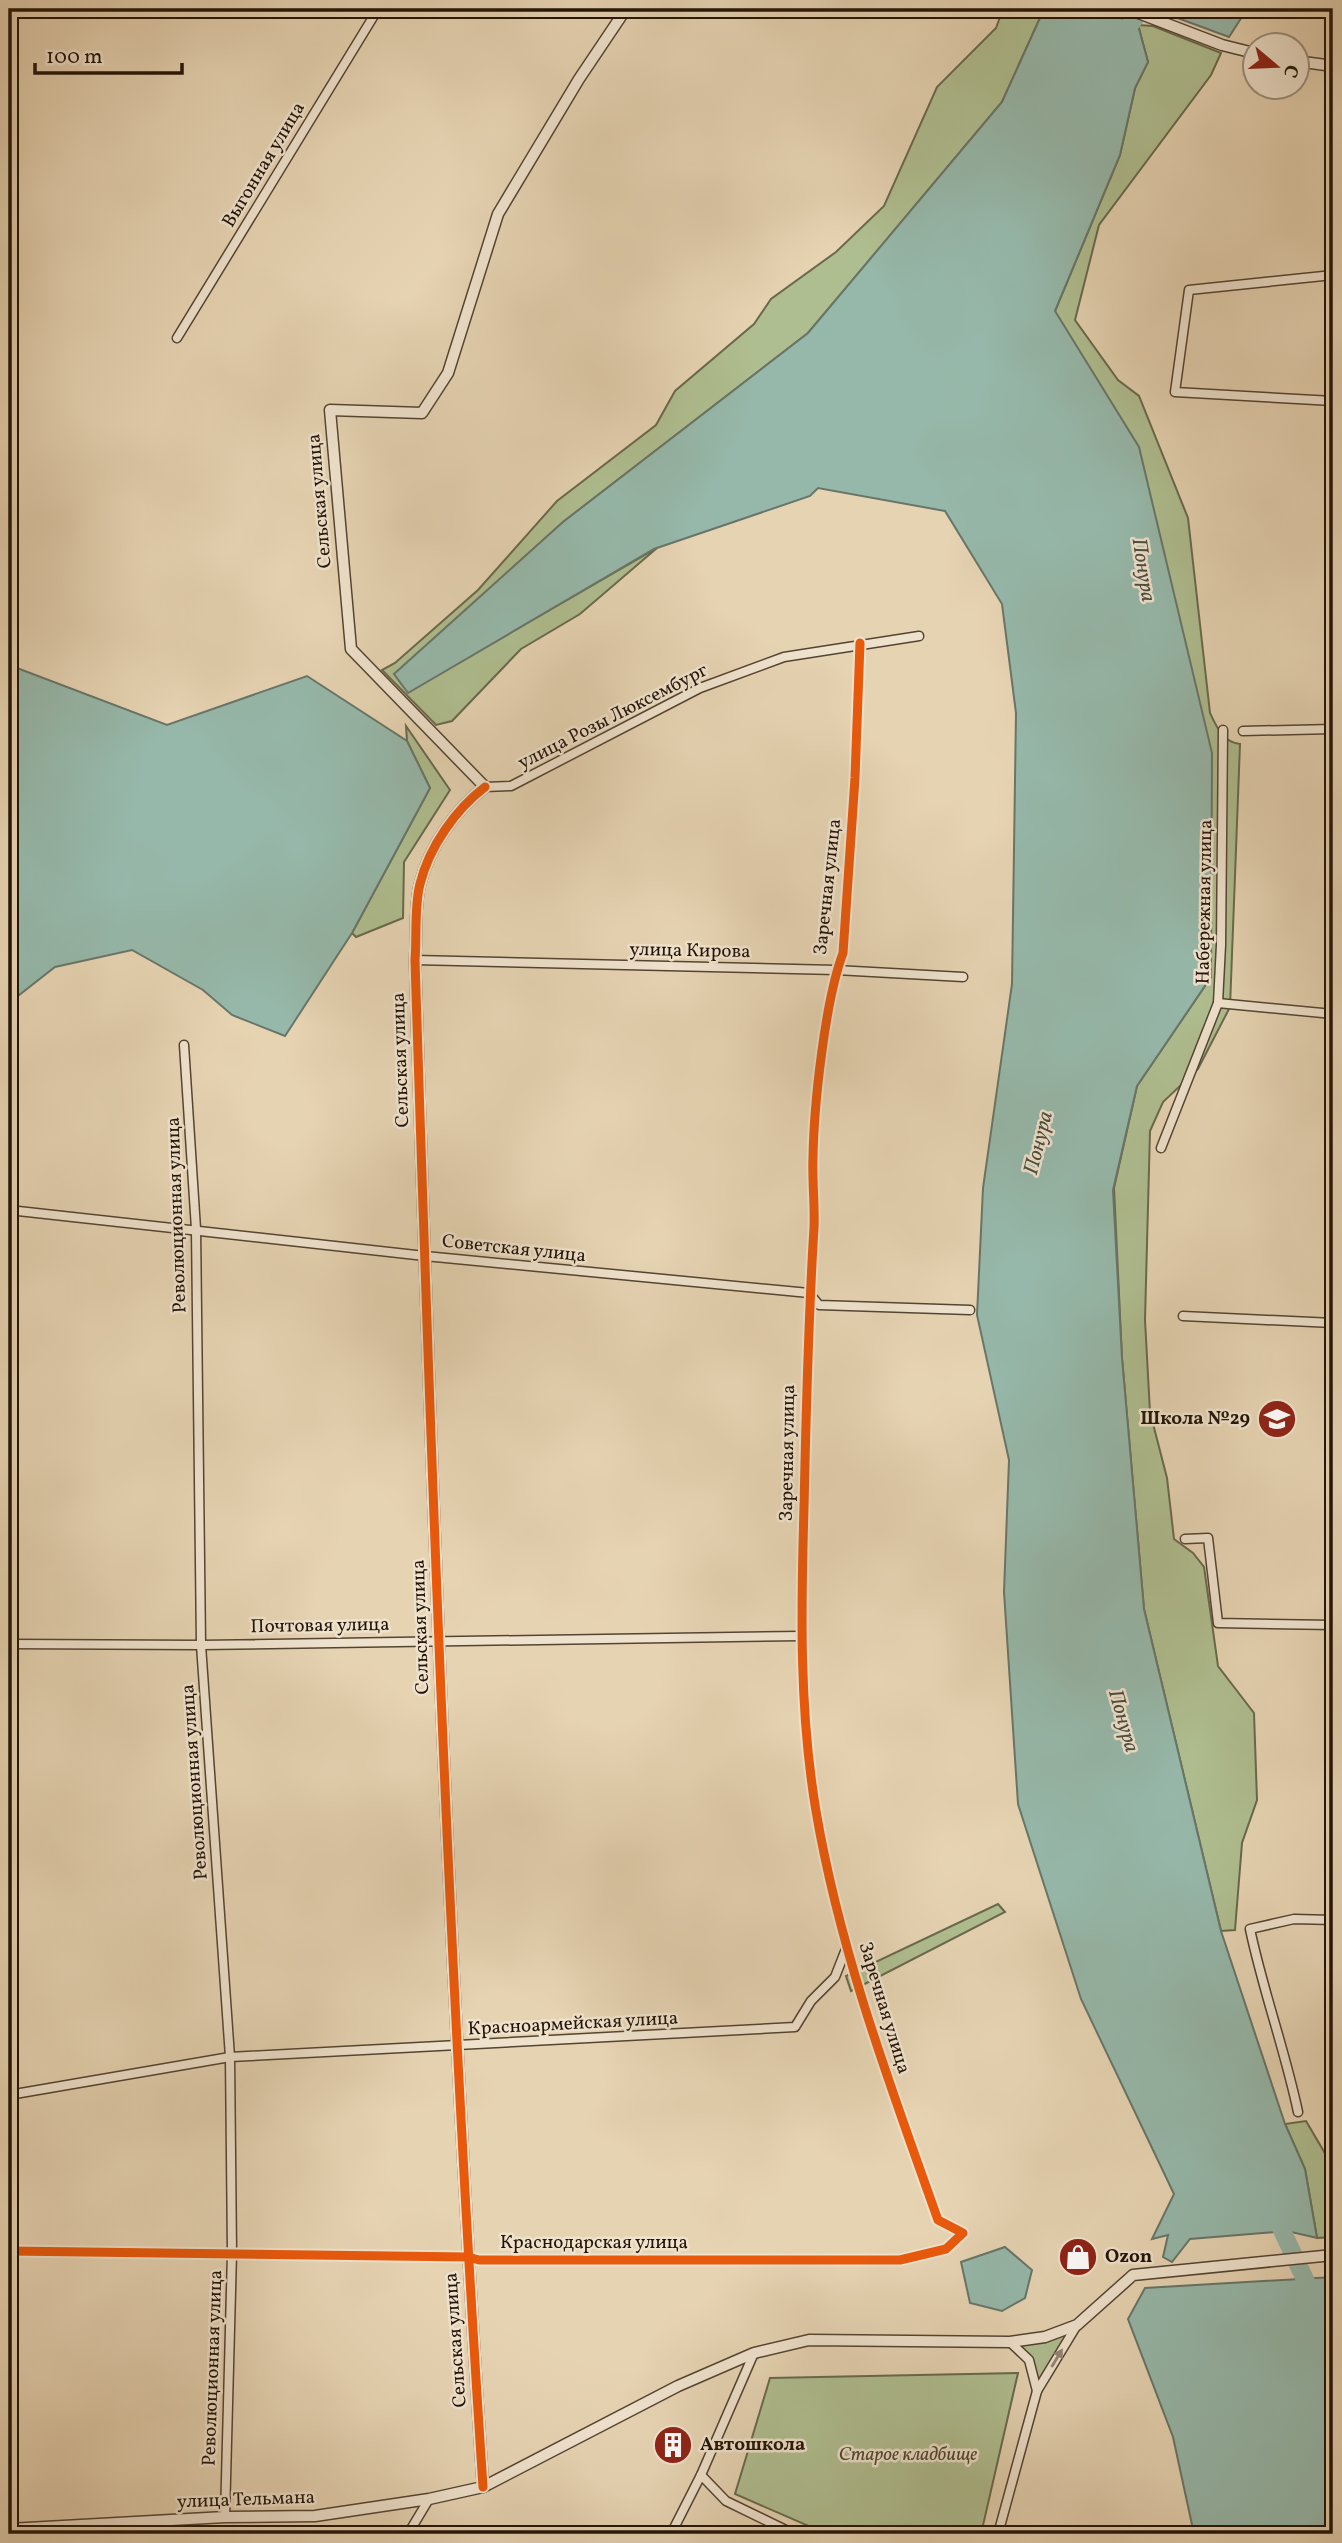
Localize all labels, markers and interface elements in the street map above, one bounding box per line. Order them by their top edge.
scale bar [35,32,182,76]
north arrow [1240,32,1310,102]
text: 100 m [46,43,103,72]
text: С [1276,61,1304,81]
street label: Выгонная улица [216,97,312,233]
street label: Сельская улица [301,433,339,569]
water label: Понура [1124,536,1162,604]
street label: улица Розы Люксембург [514,657,713,776]
street label: Заречная улица [808,818,848,956]
street label: Набережная улица [1191,819,1219,985]
street label: улица Кирова [629,937,751,965]
street label: Сельская улица [386,992,416,1128]
water label: Понура [1017,1108,1061,1178]
street label: Революционная улица [161,1116,193,1314]
street label: Советская улица [441,1229,587,1269]
street label: Заречная улица [774,1384,802,1522]
school or university icon: Школа №29 [1256,1398,1298,1440]
place label: Школа №29 [1140,1406,1250,1432]
street label: Сельская улица [406,1559,436,1695]
street label: Почтовая улица [250,1612,390,1640]
street label: Революционная улица [175,1683,215,1881]
water label: Понура [1100,1686,1146,1756]
street label: Заречная улица [852,1939,916,2077]
street label: Красноармейская улица [467,2006,679,2042]
street label: Краснодарская улица [500,2230,688,2256]
shop icon: Ozon [1057,2236,1099,2278]
place label: Ozon [1105,2244,1152,2270]
street label: Революционная улица [197,2269,229,2467]
street label: Сельская улица [438,2272,474,2408]
one-way arrow [1051,2348,1063,2367]
building icon: Автошкола [652,2424,694,2466]
place label: Автошкола [700,2432,805,2458]
park label: Старое кладбище [839,2442,977,2468]
street label: улица Тельмана [176,2485,316,2515]

